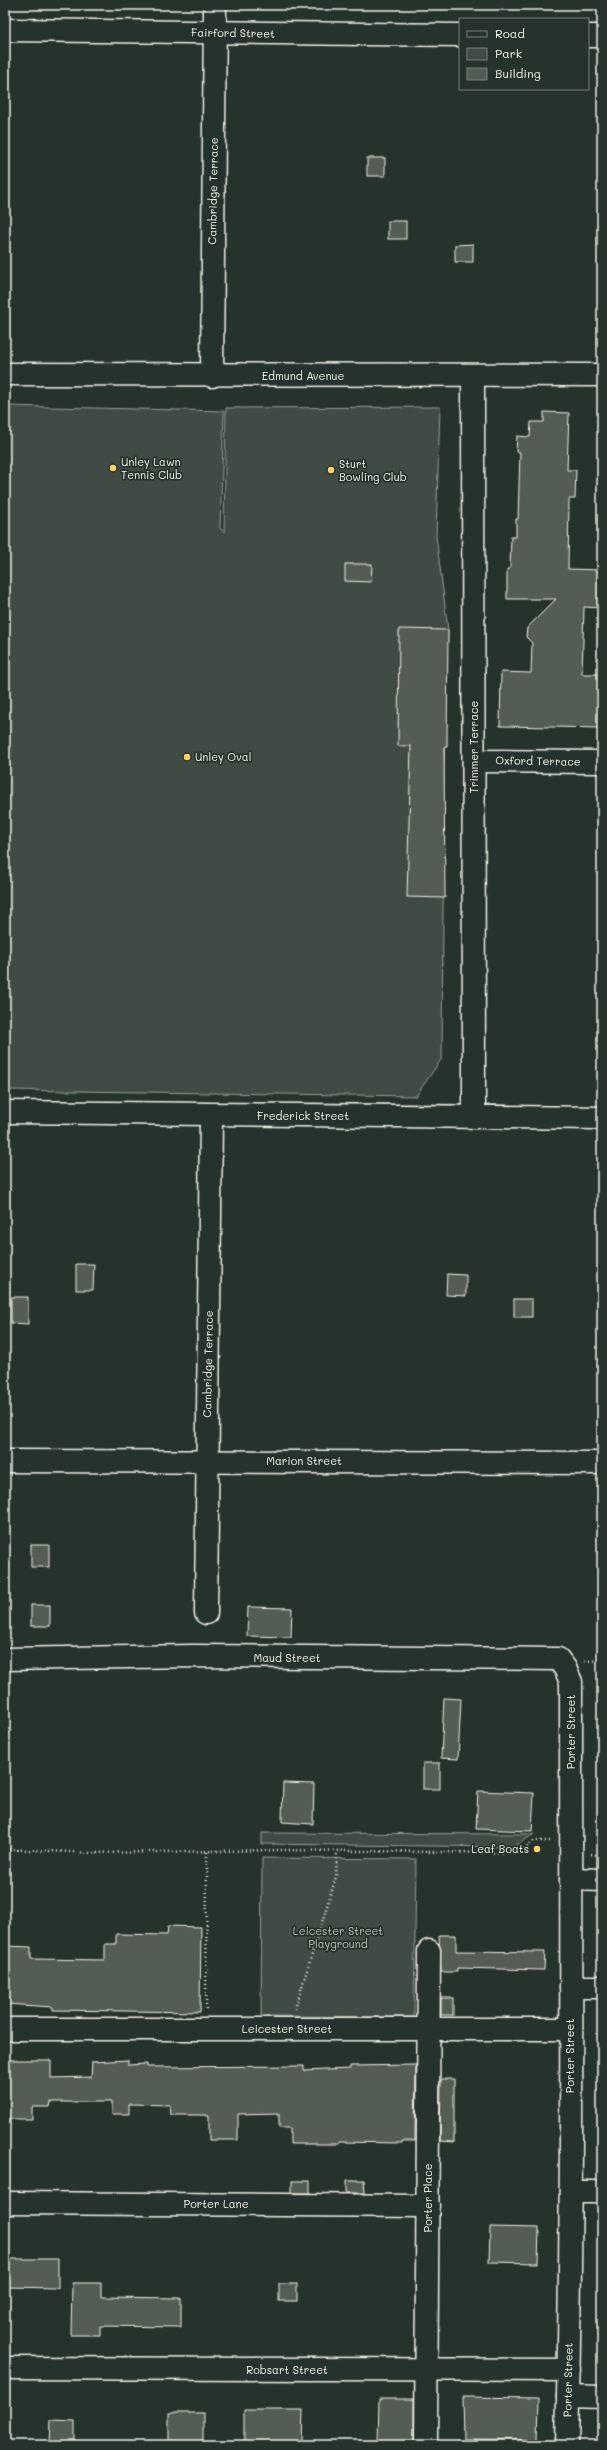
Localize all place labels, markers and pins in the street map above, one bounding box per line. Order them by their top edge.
place label: Unley Lawn Tennis Club [121,454,182,482]
place label: Sturt Bowling Club [339,456,407,484]
marker: Unley Lawn Tennis Club [108,463,118,473]
marker: Sturt Bowling Club [326,465,336,475]
place label: Unley Oval [195,749,251,764]
marker: Unley Oval [182,752,192,762]
place label: Leaf Boats [471,1841,529,1856]
marker: Leaf Boats [532,1844,542,1854]

